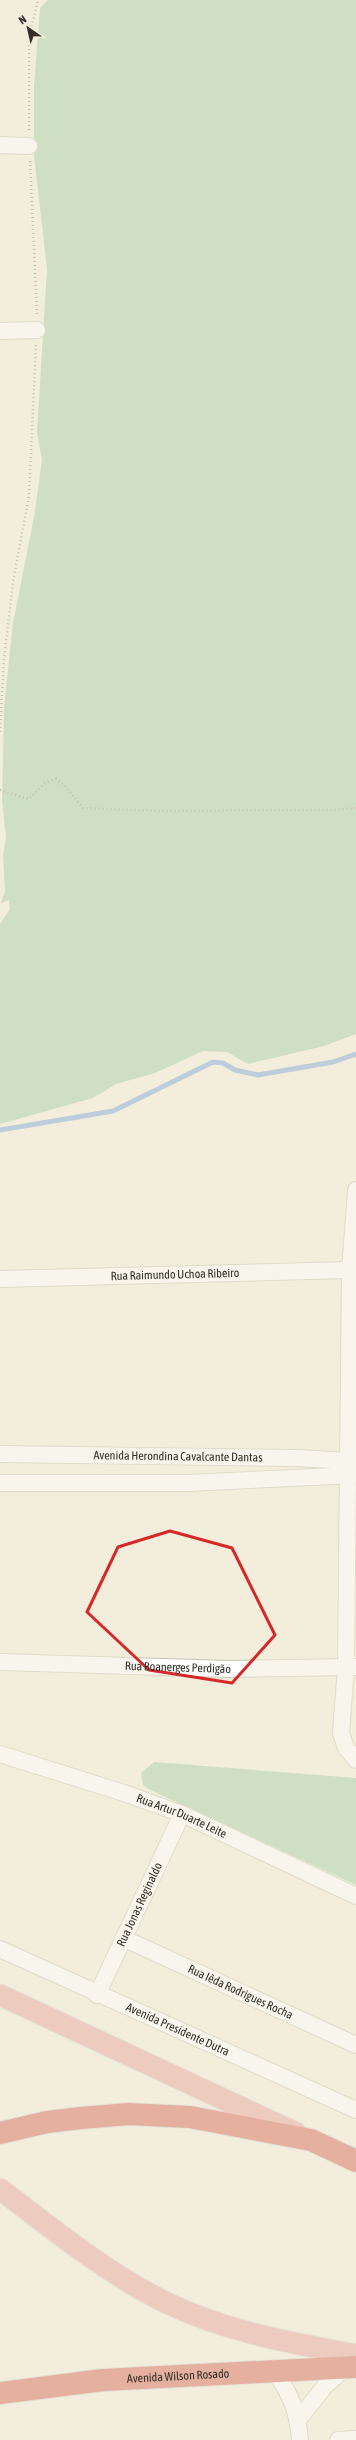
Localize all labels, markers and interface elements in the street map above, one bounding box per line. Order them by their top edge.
north arrow [8,8,48,48]
text: N [16,13,28,27]
street label: Rua Raimundo Uchoa Ribeiro [110,1266,240,1283]
street label: Avenida Herondina Cavalcante Dantas [93,1448,263,1465]
street label: Rua Boanerges Perdigão [125,1659,232,1676]
street label: Rua Artur Duarte Leite [135,1791,229,1841]
street label: Rua Jonas Reginaldo [114,1860,165,1949]
street label: Rua Iêda Rodrigues Rocha [186,1962,295,2022]
street label: Avenida Presidente Dutra [124,2000,232,2059]
street label: Avenida Wilson Rosado [126,2367,230,2386]

